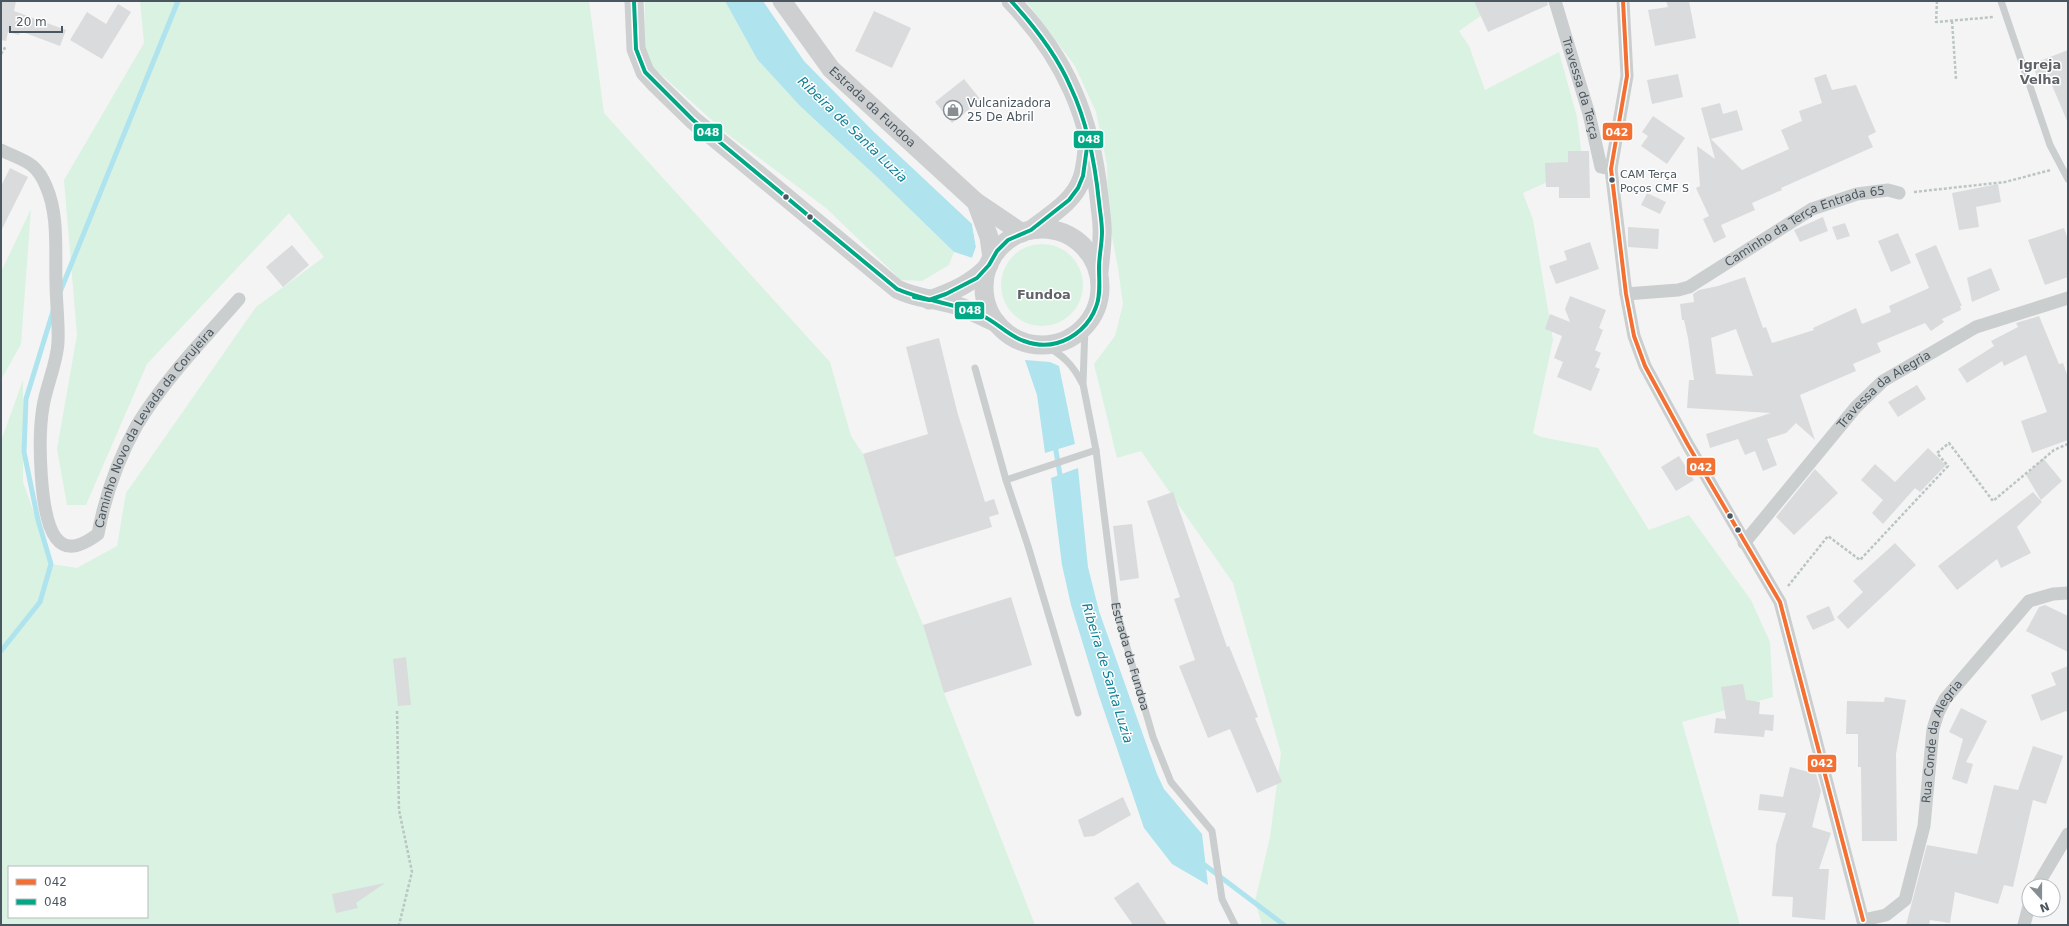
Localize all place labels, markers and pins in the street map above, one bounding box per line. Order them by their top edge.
place label: Vulcanizadora 25 De Abril [967,96,1051,124]
shop icon: Vulcanizadora 25 De Abril [942,99,964,121]
place label: CAM Terça Poços CMF S [1620,168,1689,195]
marker: CAM Terça Poços CMF S [1607,175,1617,185]
unlabelled marker [781,192,791,202]
unlabelled marker [805,212,815,222]
unlabelled marker [1725,511,1735,521]
unlabelled marker [1733,525,1743,535]

